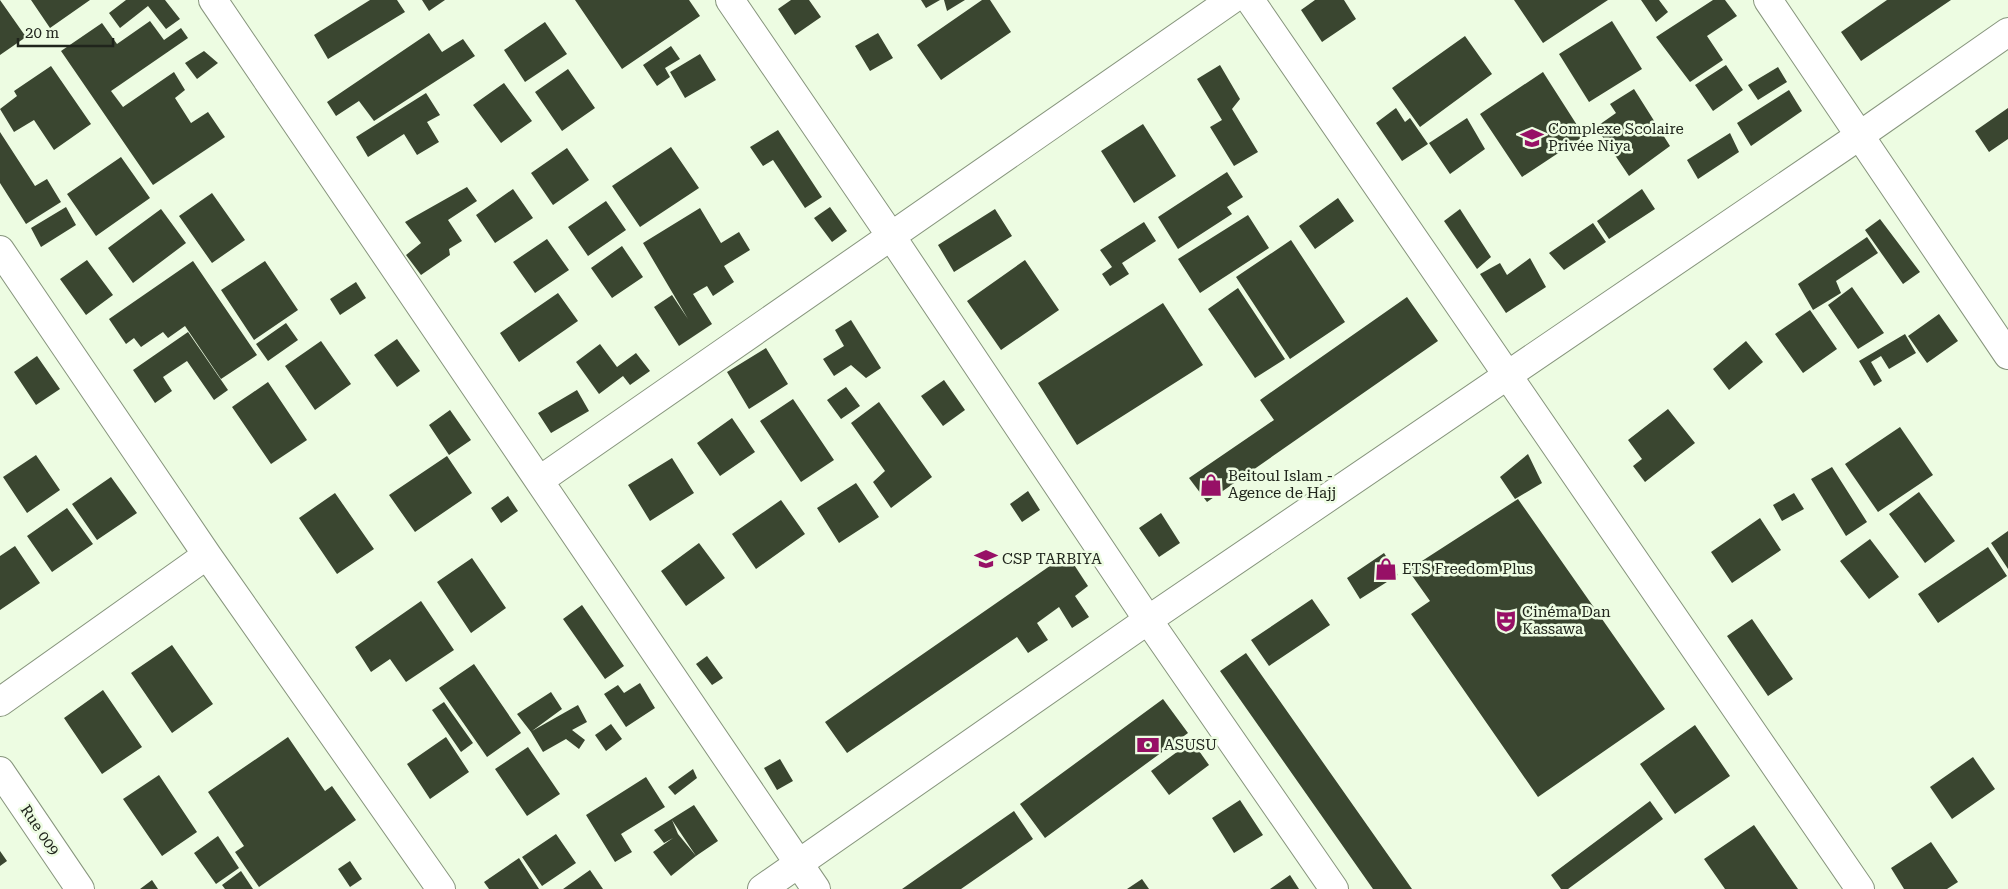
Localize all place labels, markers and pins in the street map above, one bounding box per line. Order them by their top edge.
place label: Complexe Scolaire Privée Niya [1548,120,1684,155]
school or university icon: Complexe Scolaire Privée Niya [1519,125,1545,151]
place label: Beitoul Islam - Agence de Hajj [1228,467,1336,502]
shop icon: Beitoul Islam - Agence de Hajj [1198,472,1224,498]
school or university icon: CSP TARBIYA [973,546,999,572]
place label: CSP TARBIYA [1002,550,1102,568]
shop icon: ETS Freedom Plus [1373,556,1399,582]
place label: ETS Freedom Plus [1402,560,1533,578]
place label: Cinéma Dan Kassawa [1522,603,1611,638]
theatre icon: Cinéma Dan Kassawa [1493,608,1519,634]
bank icon: ASUSU [1135,732,1161,758]
place label: ASUSU [1164,736,1217,754]

